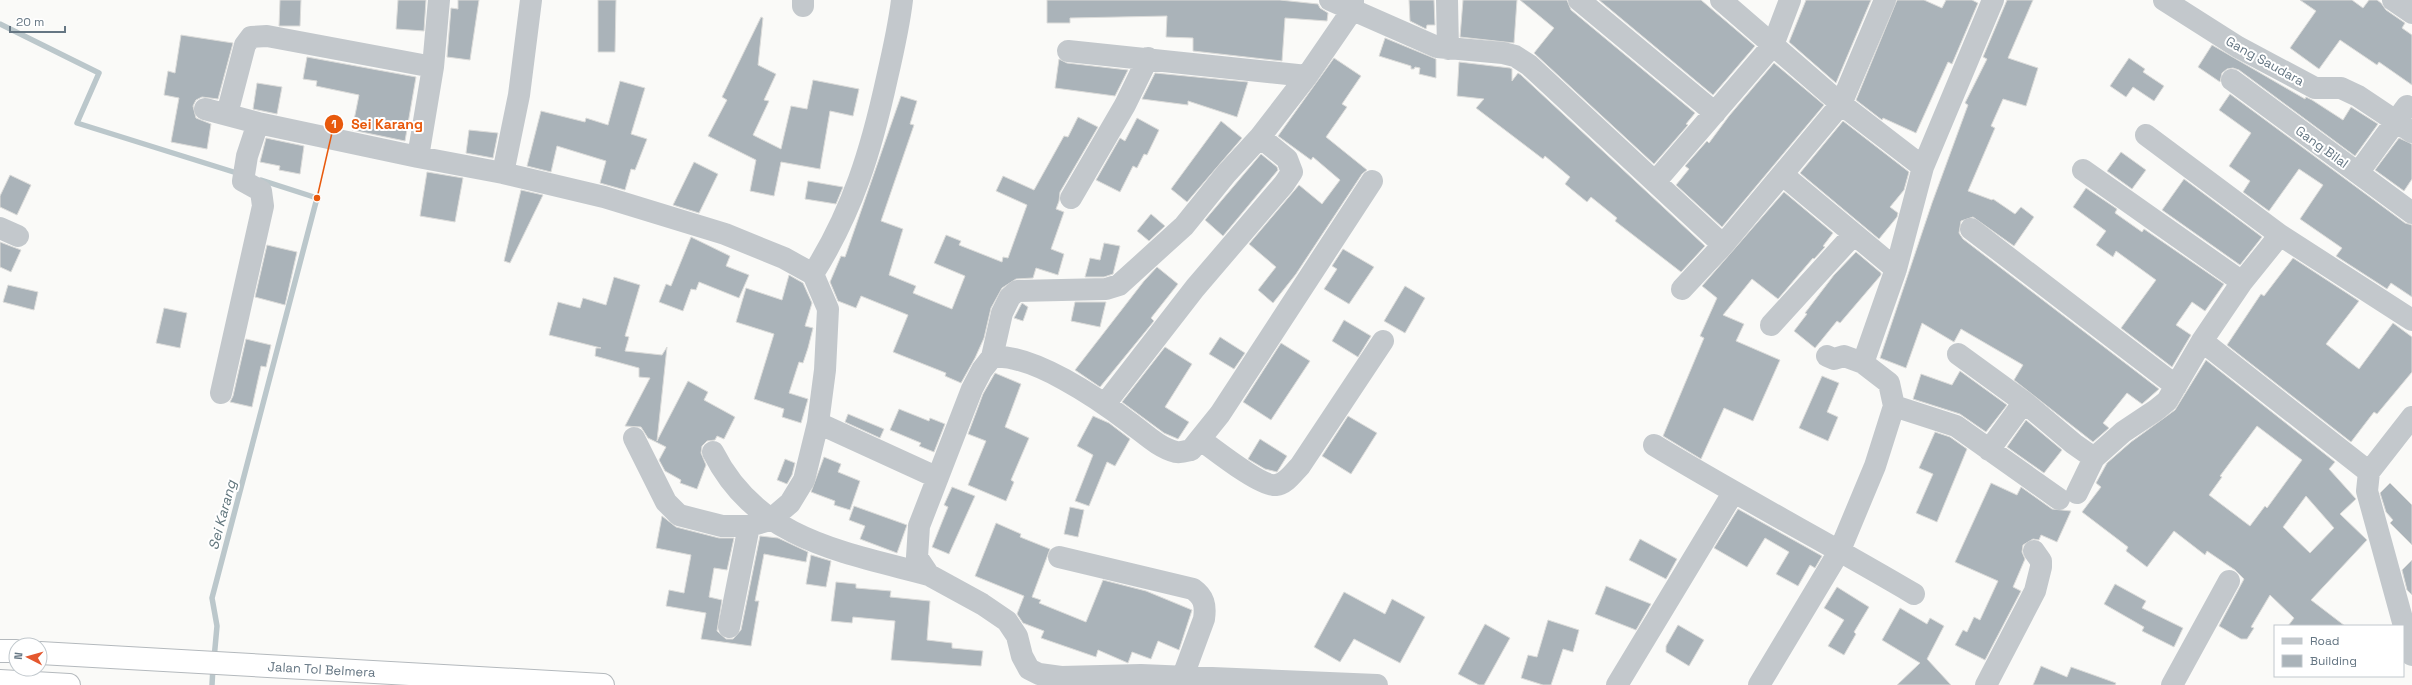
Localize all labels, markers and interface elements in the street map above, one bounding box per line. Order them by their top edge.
scale bar [10,8,65,34]
text: 20 m [16,14,44,30]
street label: Gang Saudara [2223,32,2308,90]
callout: Sei Karang [324,111,431,137]
text: Sei Karang [351,115,423,133]
text: 1 [331,116,337,132]
street label: Gang Bilal [2292,122,2352,172]
water label: Sei Karang [204,477,240,552]
legend [2274,625,2404,677]
text: Road [2310,633,2339,649]
north arrow [8,637,48,677]
text: N [11,652,25,660]
text: Building [2310,653,2357,669]
street label: Jalan Tol Belmera [267,657,376,681]

